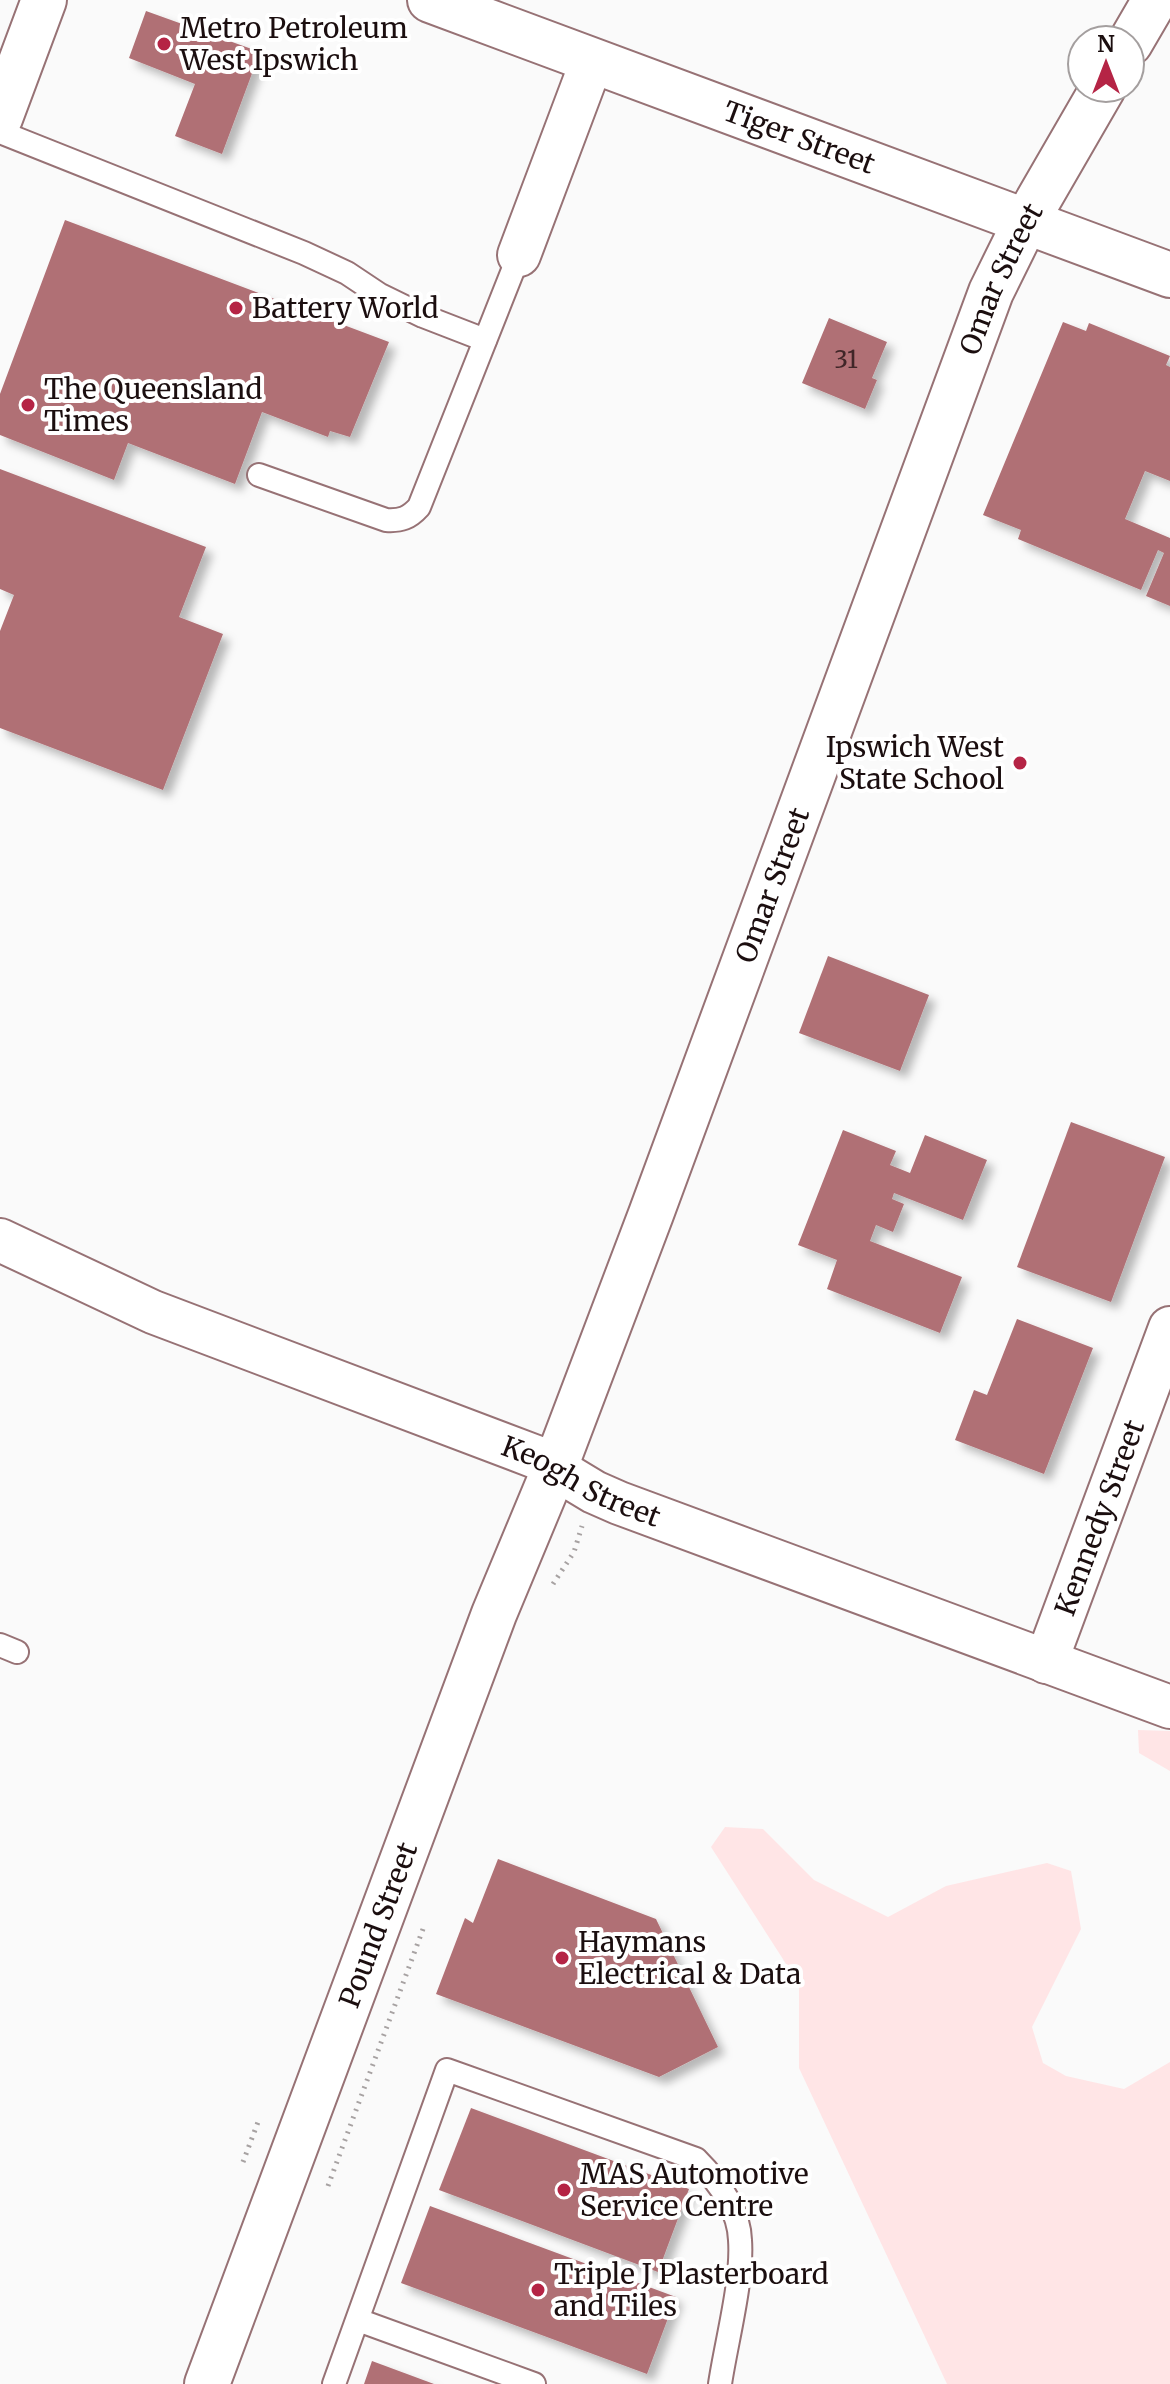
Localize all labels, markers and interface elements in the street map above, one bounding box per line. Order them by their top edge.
place label: Metro Petroleum West Ipswich [179,10,408,78]
north arrow [1066,24,1146,104]
text: N [1097,30,1115,58]
marker: Metro Petroleum West Ipswich [155,35,173,53]
street label: Tiger Street [719,93,880,182]
street label: Omar Street [951,196,1051,360]
place label: Battery World [252,290,439,326]
marker: Battery World [227,299,245,317]
house number: 31 [834,344,858,375]
place label: The Queensland Times [44,371,262,439]
marker: The Queensland Times [19,396,37,414]
place label: Ipswich West State School [826,729,1004,797]
marker: Ipswich West State School [1011,754,1029,772]
street label: Omar Street [727,803,817,968]
street label: Kennedy Street [1047,1415,1152,1620]
street label: Keogh Street [497,1428,666,1535]
street label: Pound Street [331,1837,425,2012]
place label: Haymans Electrical & Data [578,1924,801,1992]
marker: Haymans Electrical & Data [553,1949,571,1967]
place label: MAS Automotive Service Centre [580,2156,809,2224]
marker: MAS Automotive Service Centre [555,2181,573,2199]
place label: Triple J Plasterboard and Tiles [554,2256,829,2324]
marker: Triple J Plasterboard and Tiles [529,2281,547,2299]

